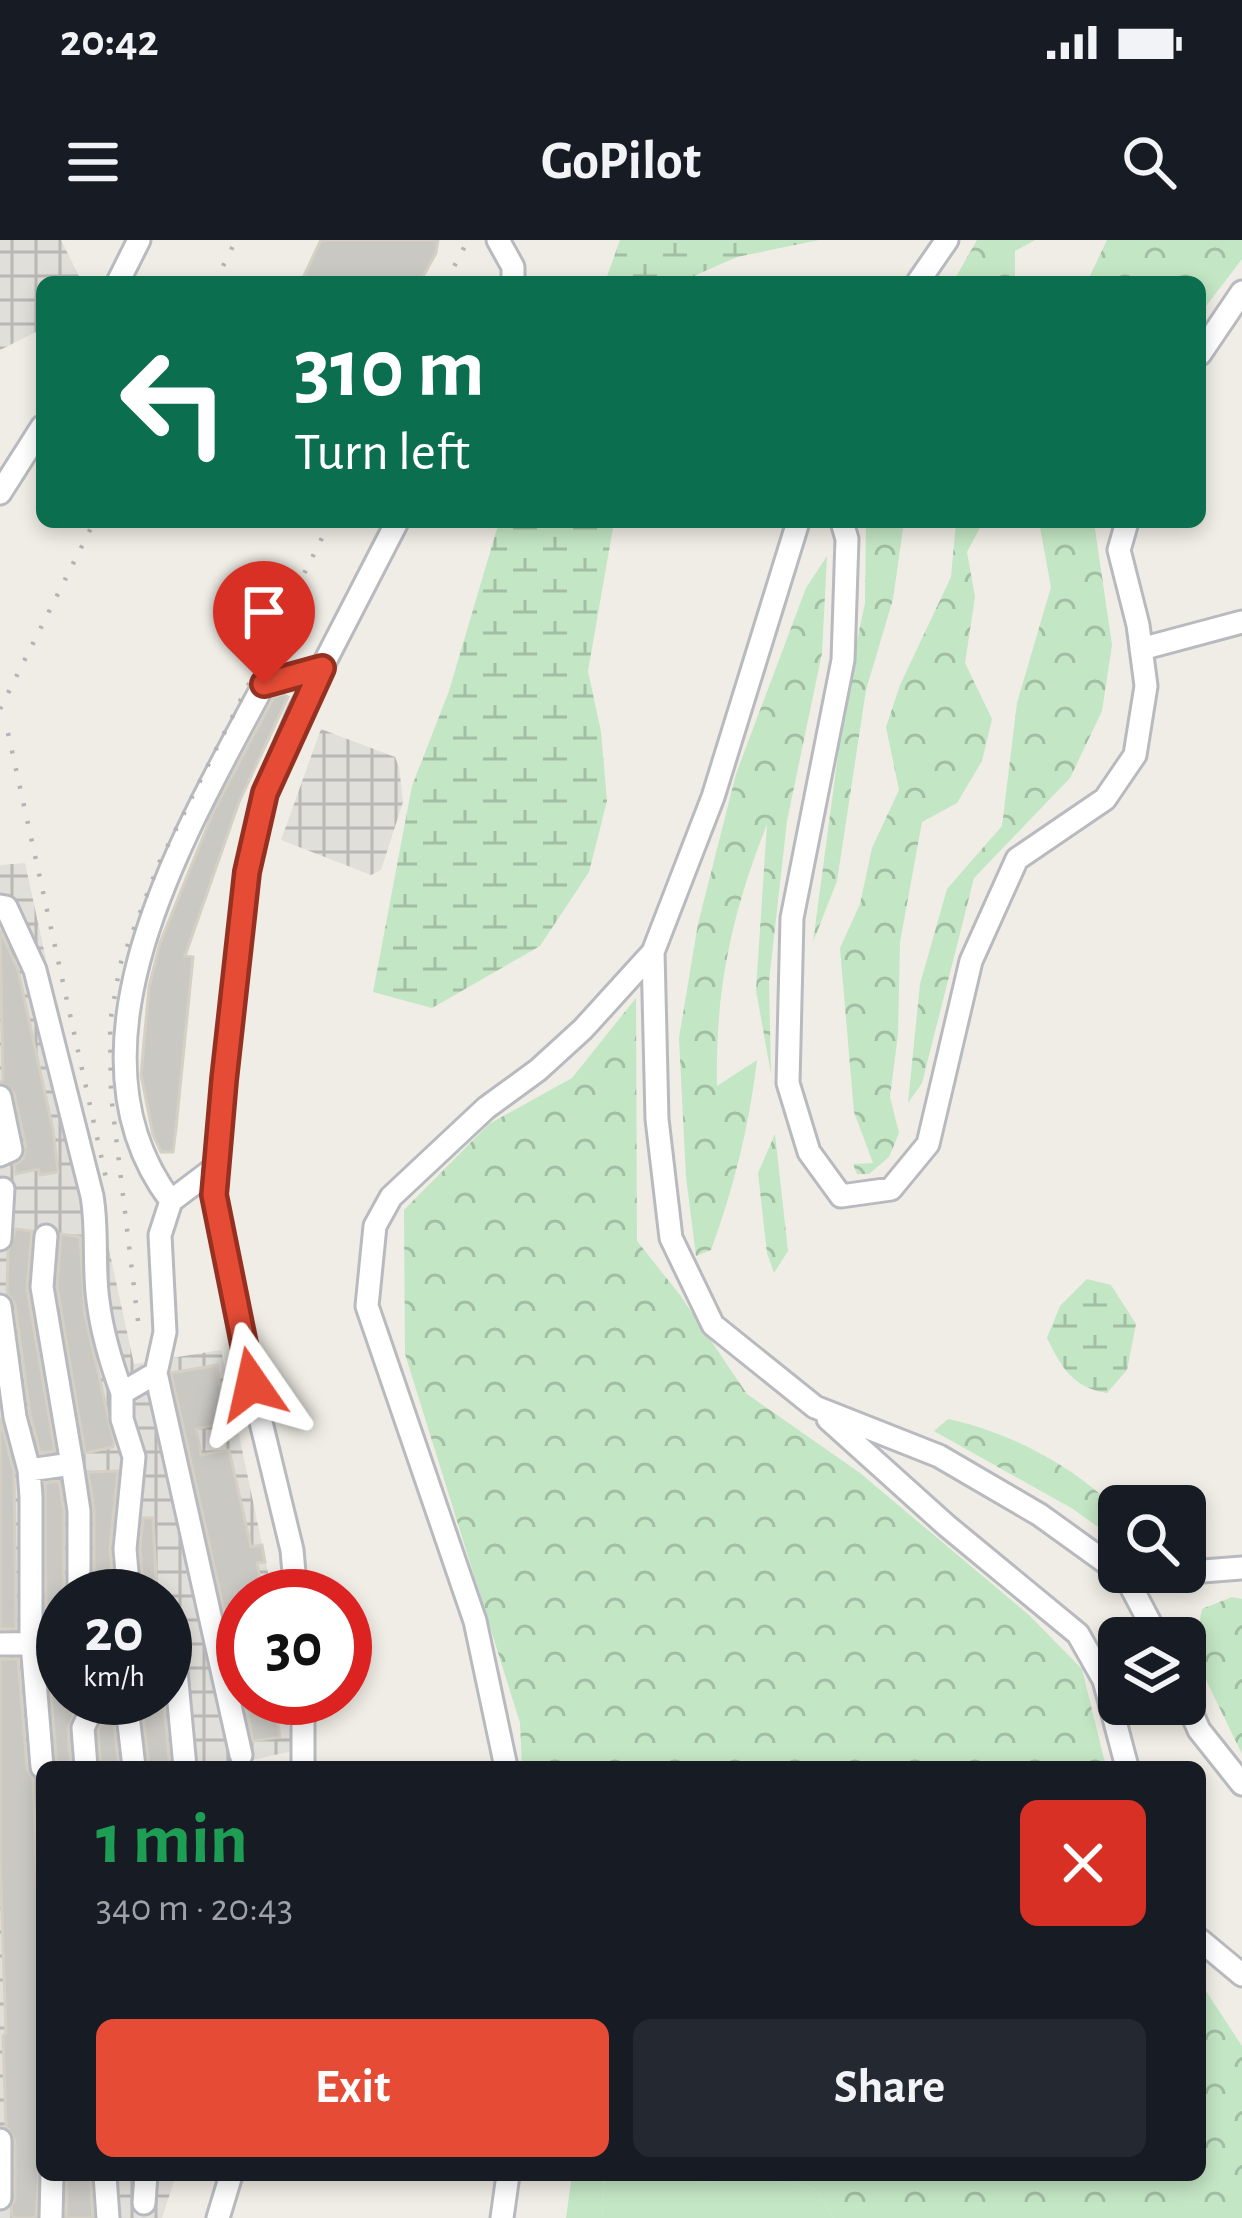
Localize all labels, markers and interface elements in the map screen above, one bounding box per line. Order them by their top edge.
text: 20:42 [60,19,159,64]
icon: menu [60,129,126,195]
icon: search [1116,129,1182,195]
text: GoPilot [541,135,701,189]
icon: left [96,324,252,480]
text: 310 m [294,328,485,412]
text: Turn left [294,426,470,480]
pin [213,561,315,684]
icon: arrive [231,579,297,645]
position arrow [189,1321,315,1447]
map controls [1098,1485,1206,1725]
button: search [1098,1485,1206,1593]
speed limit sign: 30 [216,1569,372,1725]
text: 20 [84,1602,144,1662]
button: layers [1098,1617,1206,1725]
text: km/h [83,1662,145,1692]
button: close [1020,1800,1146,1926]
text: 1 min [96,1804,248,1876]
text: 340 m · 20:43 [96,1889,293,1928]
button: Exit [96,2019,609,2157]
button: Share [633,2019,1146,2157]

